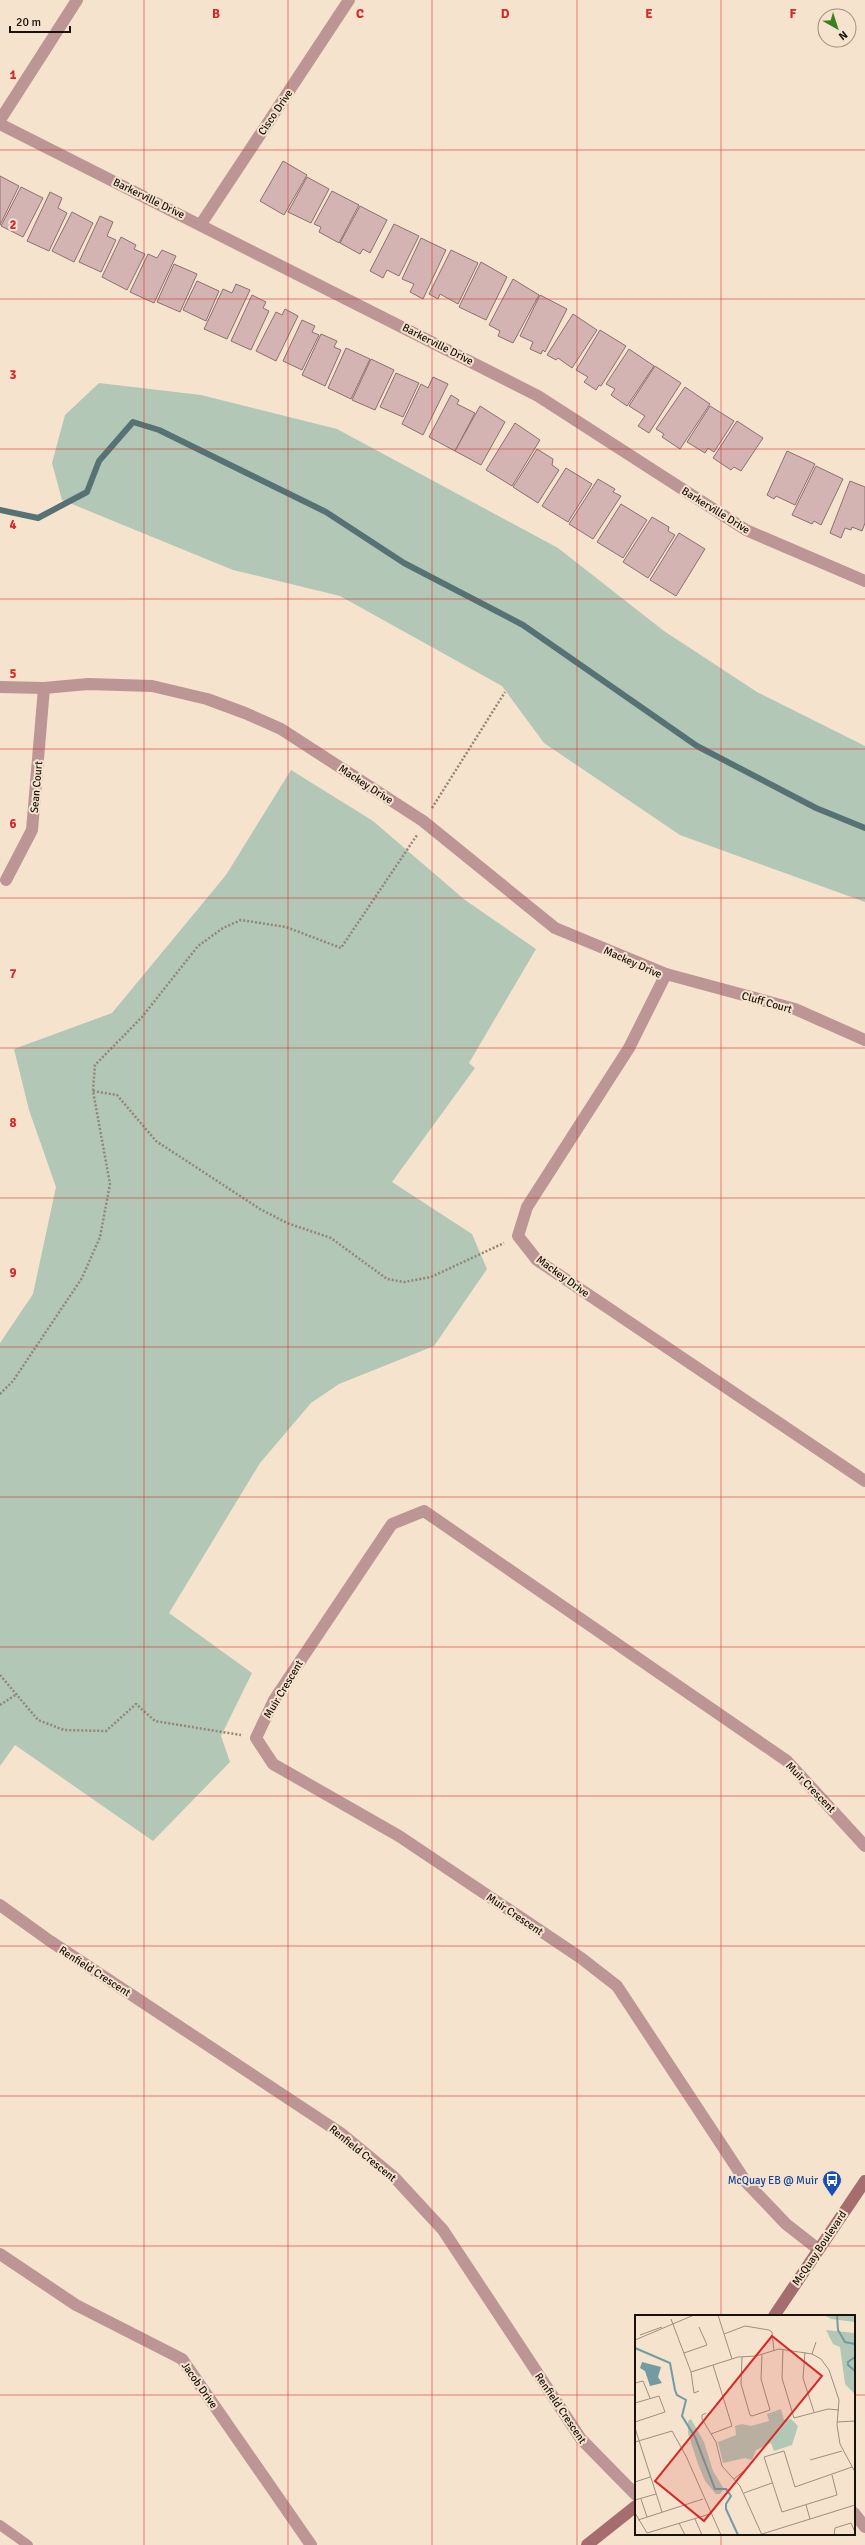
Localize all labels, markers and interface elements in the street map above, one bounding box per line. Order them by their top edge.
text: B [212,6,220,22]
text: C [356,6,364,22]
text: D [501,6,510,22]
text: E [645,6,653,22]
text: F [790,6,797,22]
scale bar [10,8,70,34]
north arrow [817,8,857,48]
text: 20 m [16,15,41,30]
text: N [836,28,850,43]
text: 1 [9,67,17,83]
street label: Cisco Drive [255,87,295,138]
street label: Barkerville Drive [111,175,187,221]
text: 2 [9,217,17,233]
street label: Barkerville Drive [400,321,476,368]
text: 3 [9,367,17,383]
street label: Barkerville Drive [679,484,752,537]
text: 4 [9,517,17,533]
text: 5 [9,666,17,682]
street label: Sean Court [28,760,45,814]
street label: Mackey Drive [336,762,395,807]
text: 6 [9,816,17,832]
street label: Mackey Drive [602,944,664,981]
text: 7 [9,966,17,982]
street label: Cluff Court [740,989,794,1016]
text: 8 [9,1115,17,1131]
street label: Mackey Drive [534,1253,592,1300]
text: 9 [9,1265,17,1281]
street label: Muir Crescent [261,1658,306,1721]
street label: Muir Crescent [783,1759,838,1816]
street label: Muir Crescent [484,1891,546,1938]
street label: Renfield Crescent [57,1943,133,1999]
street label: Renfield Crescent [327,2122,399,2185]
bus stop icon: McQuay EB @ Muir [821,2169,843,2197]
place label: McQuay EB @ Muir [728,2174,818,2187]
street label: McQuay Boulevard [790,2208,849,2288]
inset map [635,2315,855,2535]
street label: Jacob Drive [179,2360,220,2411]
street label: Renfield Crescent [532,2370,589,2446]

